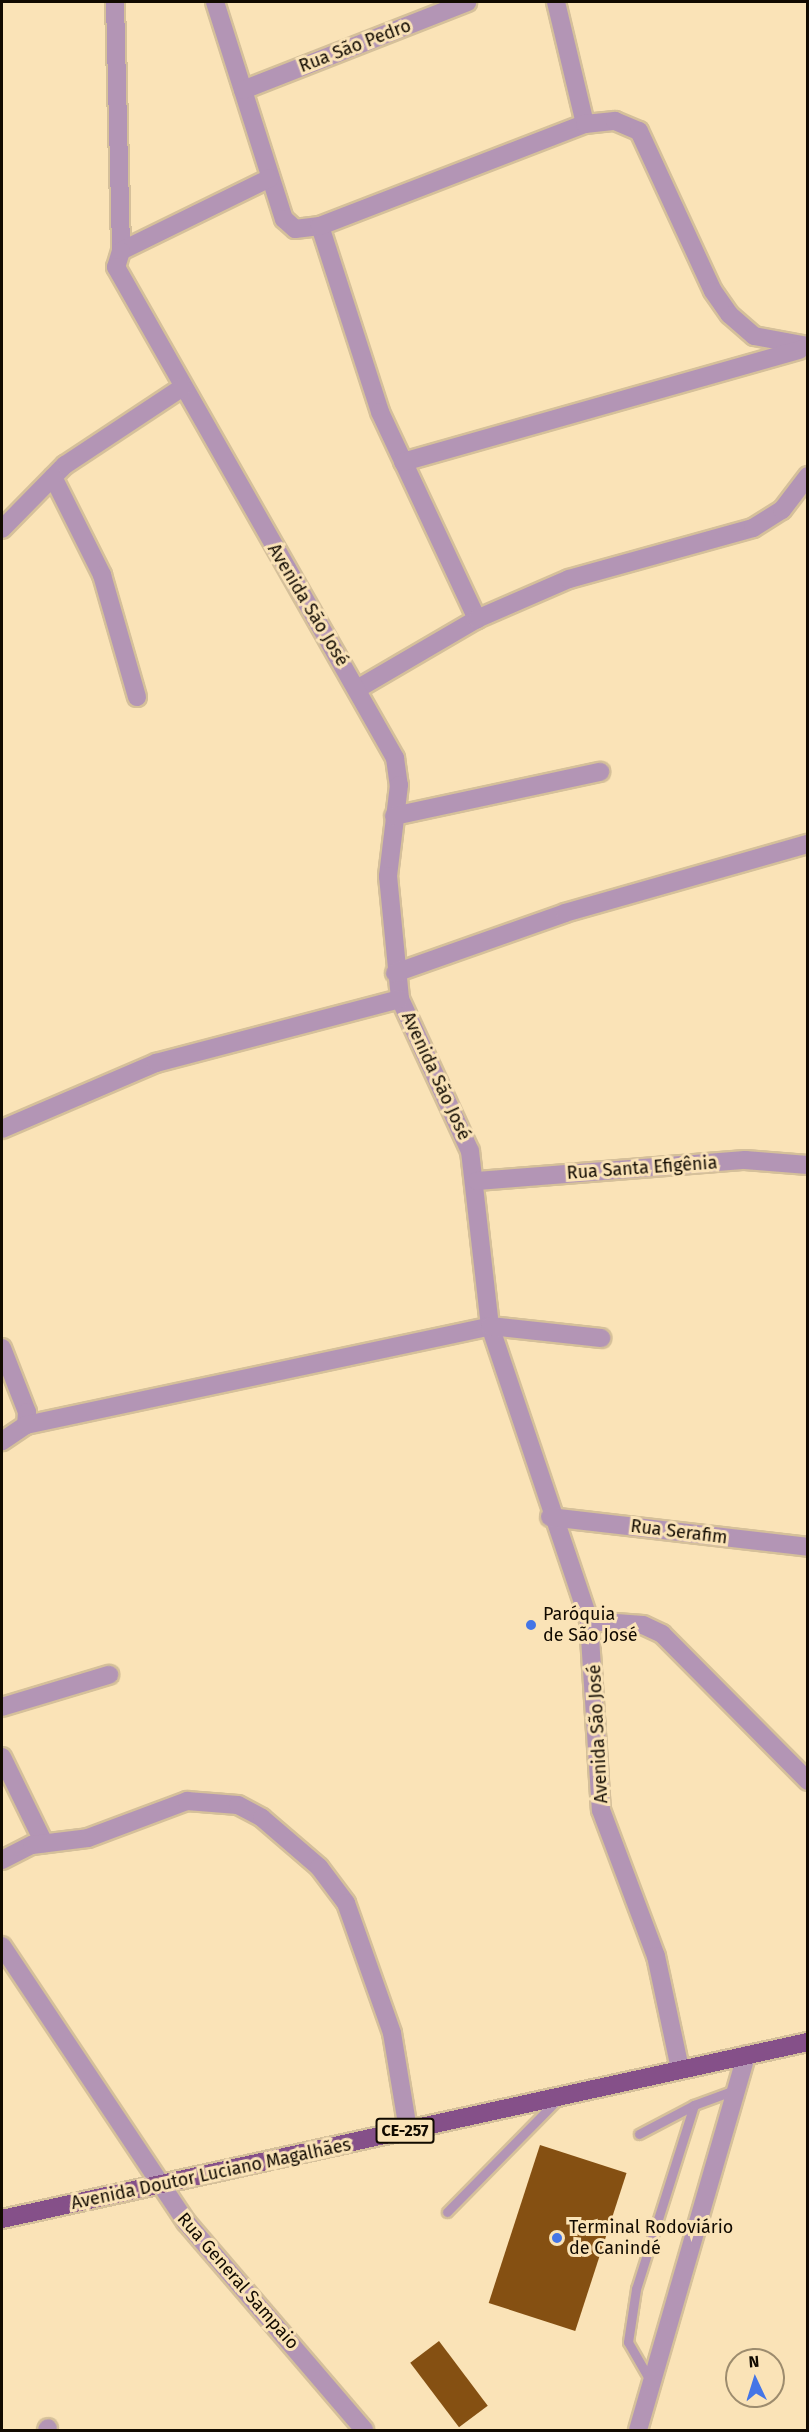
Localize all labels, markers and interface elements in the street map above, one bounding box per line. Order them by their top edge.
street label: Rua São Pedro [296,15,414,77]
street label: Avenida São José [263,540,353,670]
street label: Avenida São José [397,1008,475,1144]
street label: Rua Santa Efigênia [566,1152,718,1184]
street label: Rua Serafim [629,1515,729,1549]
place label: Paróquia de São José [543,1604,637,1646]
marker: Paróquia de São José [524,1618,538,1632]
street label: Avenida São José [584,1664,612,1804]
road number: CE-257 [375,2118,435,2144]
street label: Avenida Doutor Luciano Magalhães [69,2134,353,2214]
street label: Rua General Sampaio [173,2208,303,2354]
place label: Terminal Rodoviário de Canindé [569,2217,733,2260]
marker: Terminal Rodoviário de Canindé [550,2231,564,2245]
north arrow [725,2348,785,2408]
text: N [748,2352,760,2371]

